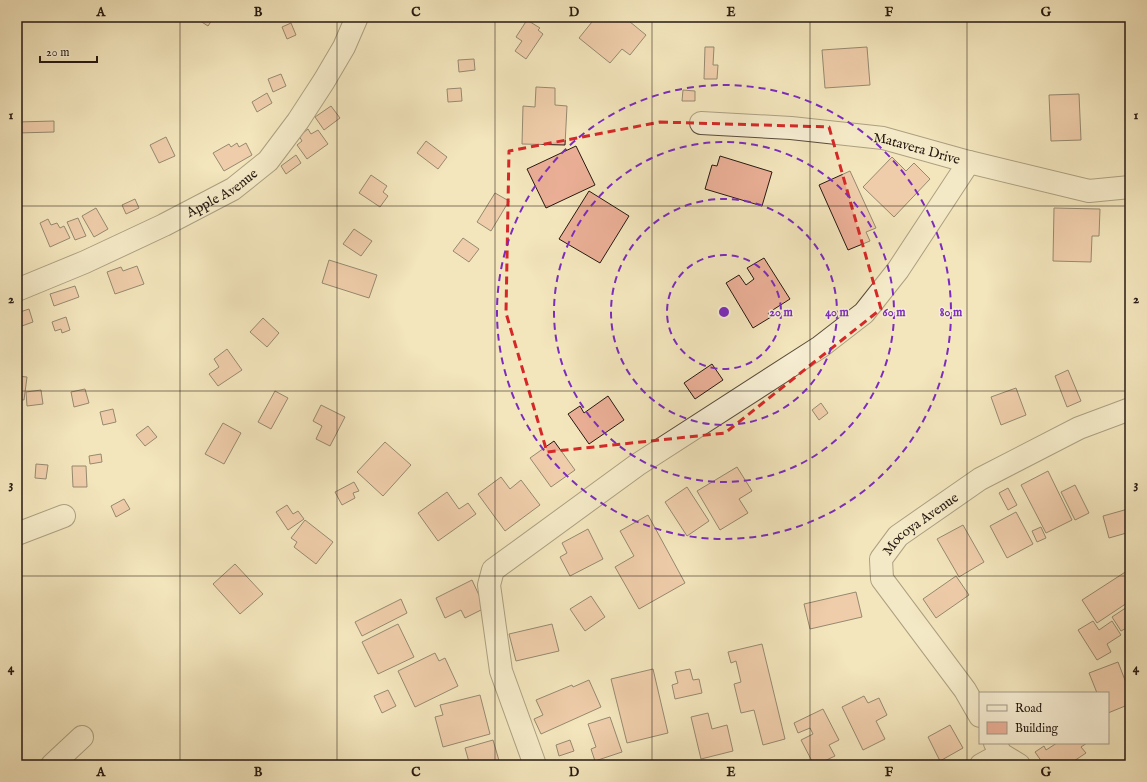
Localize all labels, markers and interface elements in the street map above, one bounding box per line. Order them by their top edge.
text: A [96,4,107,21]
text: B [254,4,263,21]
text: C [411,4,421,21]
text: D [569,4,580,21]
text: E [726,4,736,21]
text: F [885,4,894,21]
text: G [1041,4,1052,21]
scale bar [40,38,97,64]
text: 20 m [46,45,69,60]
text: 1 [9,107,14,124]
text: 1 [1134,107,1139,124]
street label: Matavera Drive [873,129,963,169]
street label: Apple Avenue [182,164,262,222]
text: 2 [8,291,14,308]
text: 2 [1133,291,1139,308]
centre of rings [717,305,731,319]
text: 20 m [769,305,793,320]
text: 40 m [825,305,850,320]
text: 60 m [883,305,906,320]
text: 80 m [940,305,963,320]
text: 3 [9,476,14,493]
text: 3 [1134,476,1139,493]
street label: Mocoya Avenue [879,489,963,559]
text: 4 [8,660,15,677]
text: 4 [1133,660,1140,677]
legend [979,692,1109,744]
text: Road [1015,701,1043,716]
text: Building [1015,721,1059,736]
text: A [96,764,107,781]
text: B [254,764,263,781]
text: C [411,764,421,781]
text: D [569,764,580,781]
text: E [726,764,736,781]
text: F [885,764,894,781]
text: G [1041,764,1052,781]

